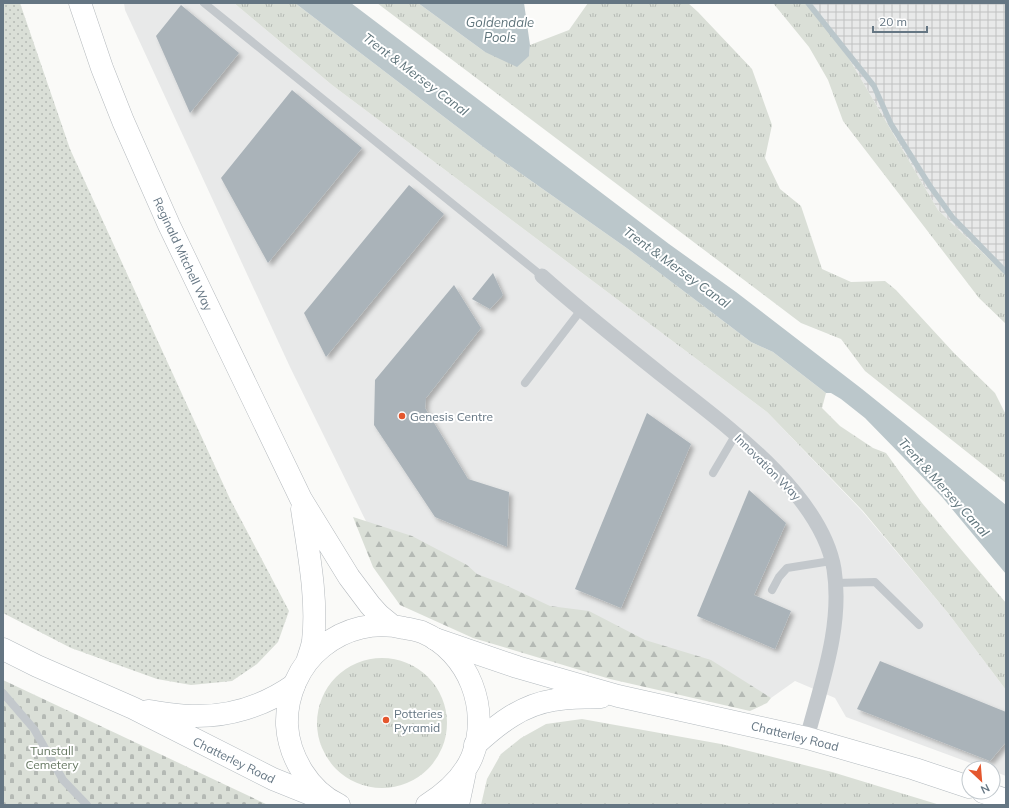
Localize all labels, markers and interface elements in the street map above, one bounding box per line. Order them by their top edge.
scale bar [873,8,927,34]
water label: Goldendale Pools [466,14,534,45]
text: 20 m [879,14,907,29]
water label: Trent & Mersey Canal [360,29,473,119]
street label: Reginald Mitchell Way [150,195,216,314]
water label: Trent & Mersey Canal [621,223,734,312]
place label: Genesis Centre [410,409,493,424]
marker: Genesis Centre [397,411,407,421]
street label: Innovation Way [732,431,805,504]
water label: Trent & Mersey Canal [895,434,993,541]
place label: Potteries Pyramid [394,706,443,735]
marker: Potteries Pyramid [381,715,391,725]
street label: Chatterley Road [750,718,840,754]
street label: Chatterley Road [190,734,278,786]
park label: Tunstall Cemetery [25,743,79,772]
north arrow [961,760,1001,800]
text: N [979,781,992,797]

